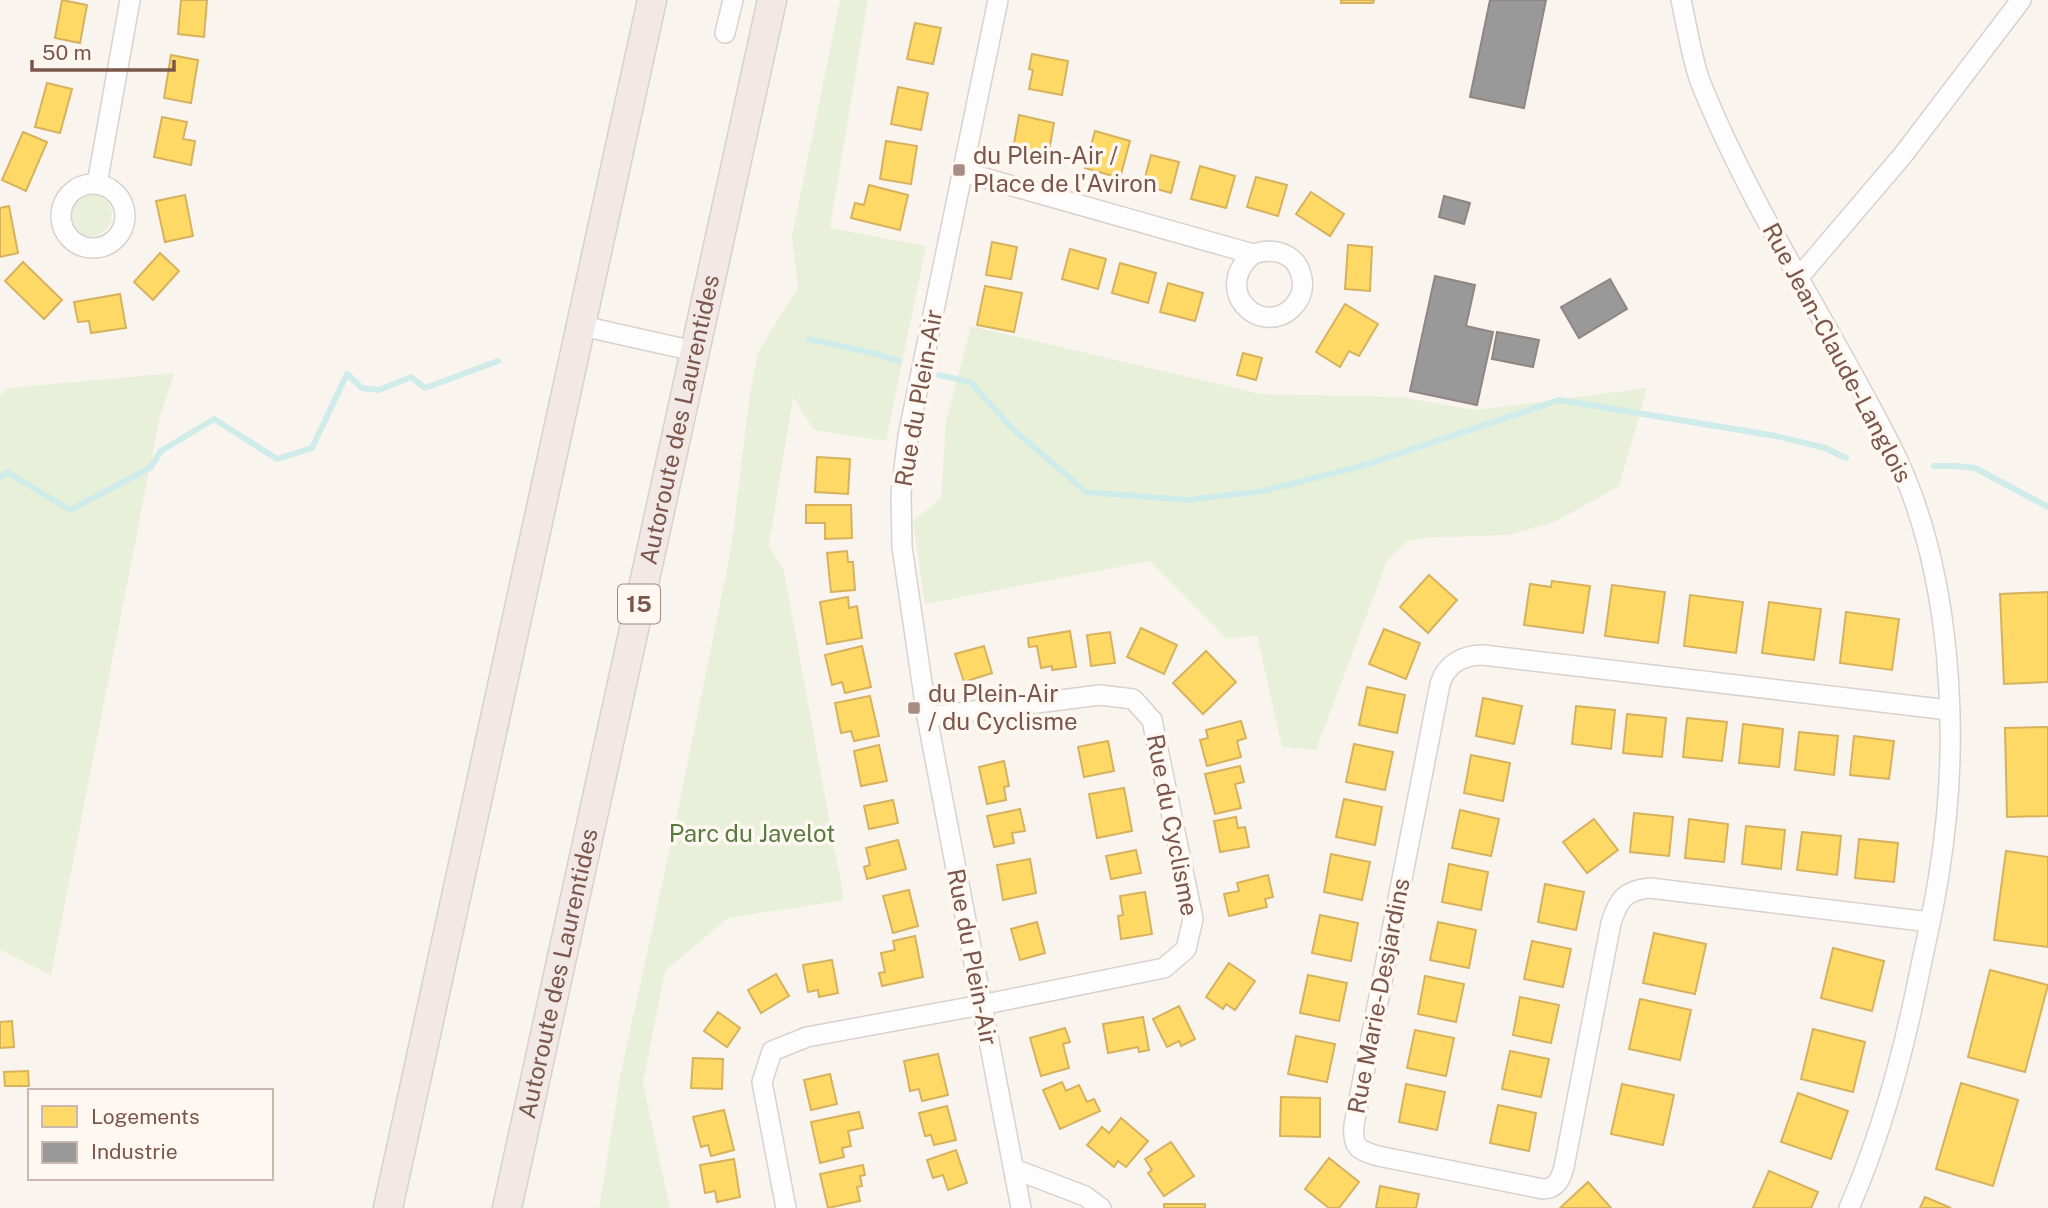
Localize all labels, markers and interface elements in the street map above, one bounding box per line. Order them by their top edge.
scale bar [32,28,173,72]
text: 50 m [42,40,92,65]
place label: du Plein-Air / Place de l'Aviron [973,141,1157,197]
marker: du Plein-Air / Place de l'Aviron [951,162,967,178]
street label: Rue Jean-Claude-Langlois [1757,218,1918,487]
street label: Autoroute des Laurentides [634,272,724,567]
street label: Rue du Plein-Air [889,307,947,489]
road number: 15 [618,584,660,624]
place label: du Plein-Air / du Cyclisme [928,679,1078,735]
marker: du Plein-Air / du Cyclisme [906,700,922,716]
street label: Rue du Cyclisme [1142,732,1204,918]
park label: Parc du Javelot [669,819,835,847]
street label: Autoroute des Laurentides [512,826,603,1121]
street label: Rue du Plein-Air [942,866,1004,1048]
street label: Rue Marie-Desjardins [1341,876,1415,1116]
legend [28,1089,273,1180]
text: Logements [91,1104,200,1129]
text: Industrie [91,1139,178,1164]

